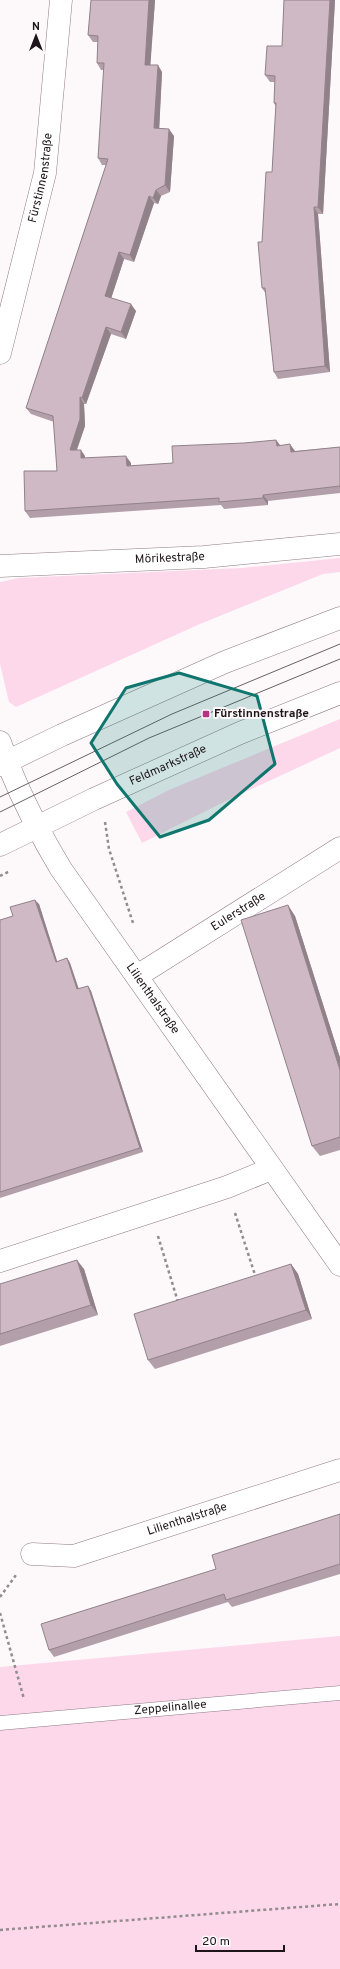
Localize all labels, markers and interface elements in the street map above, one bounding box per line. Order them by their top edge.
north arrow [16,16,56,56]
text: N [32,20,40,34]
street label: Fürstinnenstraße [25,132,57,225]
street label: Mörikestraße [135,549,205,568]
place label: Fürstinnenstraße [214,706,309,722]
marker: Fürstinnenstraße [201,709,211,719]
street label: Feldmarkstraße [127,741,209,790]
street label: Eulerstraße [208,889,269,935]
street label: Lilienthalstraße [122,960,183,1037]
street label: Lilienthalstraße [145,1499,229,1540]
street label: Zeppelinallee [133,1697,207,1719]
scale bar [196,1927,284,1953]
text: 20 m [202,1934,230,1950]

